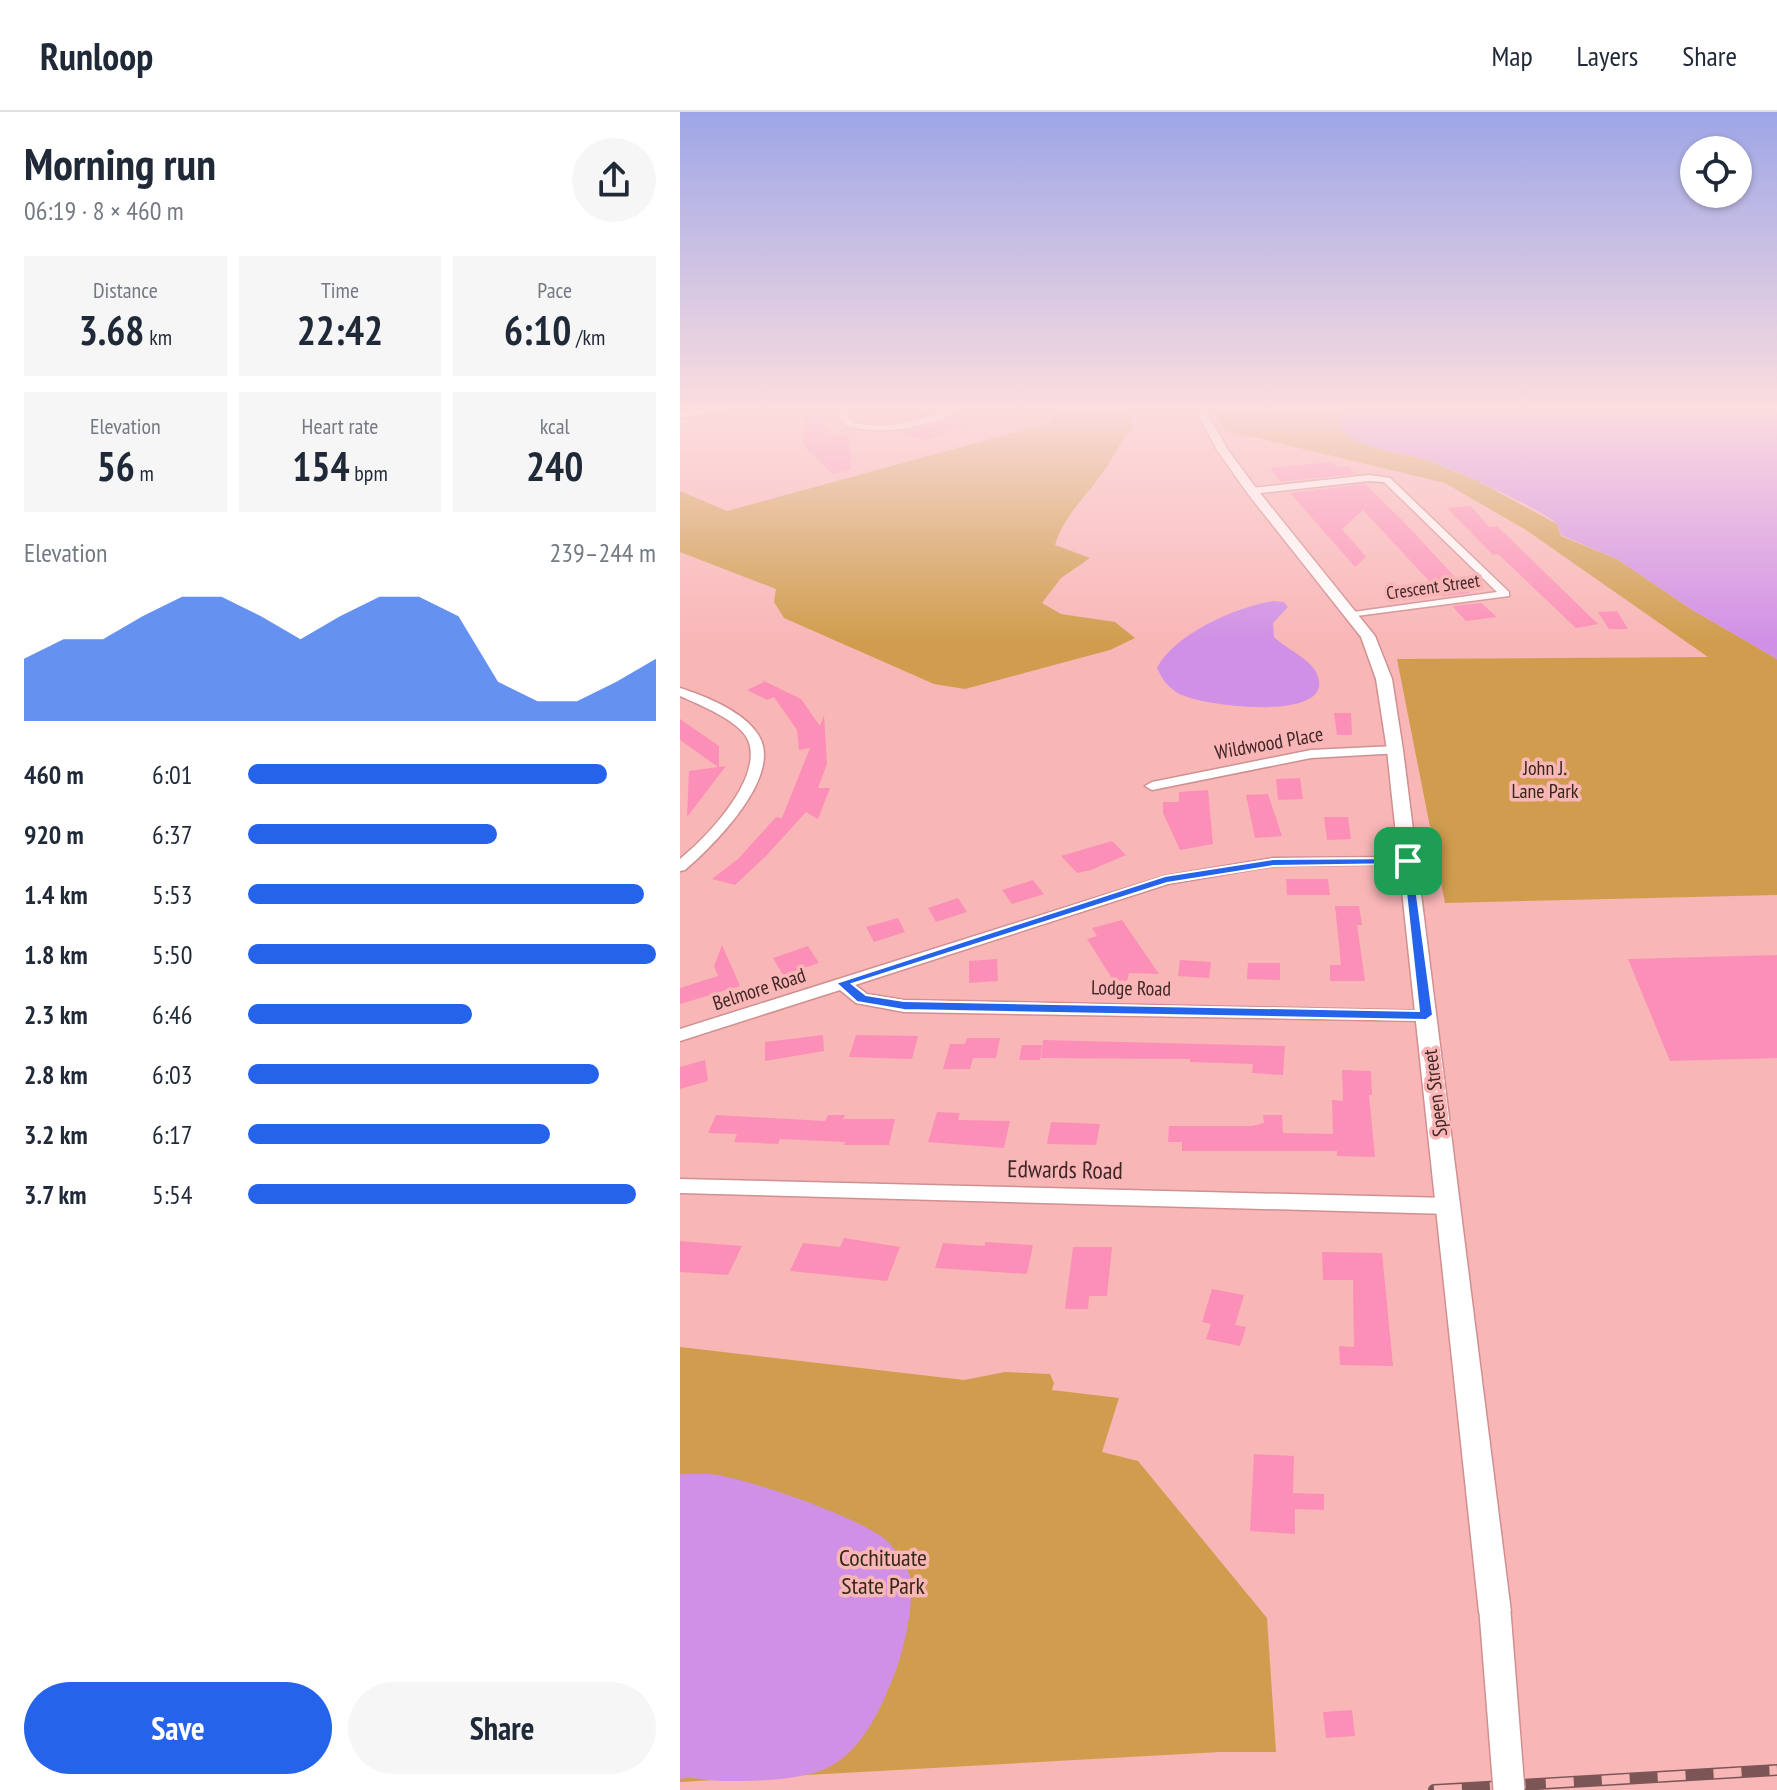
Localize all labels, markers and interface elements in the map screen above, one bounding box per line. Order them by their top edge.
text: Runloop [40,31,153,80]
text: Map [1491,37,1533,74]
text: Layers [1577,37,1638,74]
text: Share [1682,37,1737,74]
text: Morning run [24,135,216,192]
map controls [1680,136,1752,208]
button: locate [1680,136,1752,208]
button: share [572,138,656,222]
text: 06:19 · 8 × 460 m [24,194,184,227]
text: Distance [93,276,158,304]
text: Time [321,276,359,304]
text: Pace [537,276,572,304]
text: 3.68 [79,304,144,356]
text: 22:42 [297,304,383,356]
text: 6:10 [504,304,571,356]
text: km [144,323,172,351]
text: /km [571,323,605,351]
text: Elevation [90,412,161,440]
text: Heart rate [302,412,378,440]
text: kcal [540,412,570,440]
text: 56 [97,440,135,492]
text: 154 [292,440,350,492]
text: 240 [526,440,583,492]
text: m [135,459,154,487]
text: bpm [350,459,388,487]
text: Elevation [24,536,107,569]
text: 239–244 m [550,536,656,569]
street label: Crescent Street [1385,569,1481,604]
street label: Wildwood Place [1213,721,1325,765]
park label: John J. Lane Park [1511,755,1579,804]
text: 460 m [24,758,84,791]
text: 6:01 [152,758,192,791]
text: 920 m [24,818,84,851]
text: 6:37 [152,818,192,851]
pin [1374,827,1442,895]
icon: arrive [1386,839,1430,883]
text: 1.4 km [24,878,88,911]
text: 5:53 [152,878,192,911]
text: 1.8 km [24,938,88,971]
text: 5:50 [152,938,192,971]
street label: Belmore Road [709,962,809,1016]
street label: Lodge Road [1091,974,1171,1002]
text: 2.3 km [24,998,88,1031]
text: 6:46 [152,998,192,1031]
street label: Speen Street [1417,1047,1453,1138]
text: 2.8 km [24,1058,88,1091]
text: 6:03 [152,1058,192,1091]
text: 3.2 km [24,1118,88,1151]
text: 6:17 [152,1118,192,1151]
street label: Edwards Road [1007,1153,1123,1186]
text: 3.7 km [24,1178,87,1211]
text: 5:54 [152,1178,192,1211]
park label: Cochituate State Park [839,1542,927,1601]
button: Save [24,1682,332,1774]
button: Share [348,1682,656,1774]

